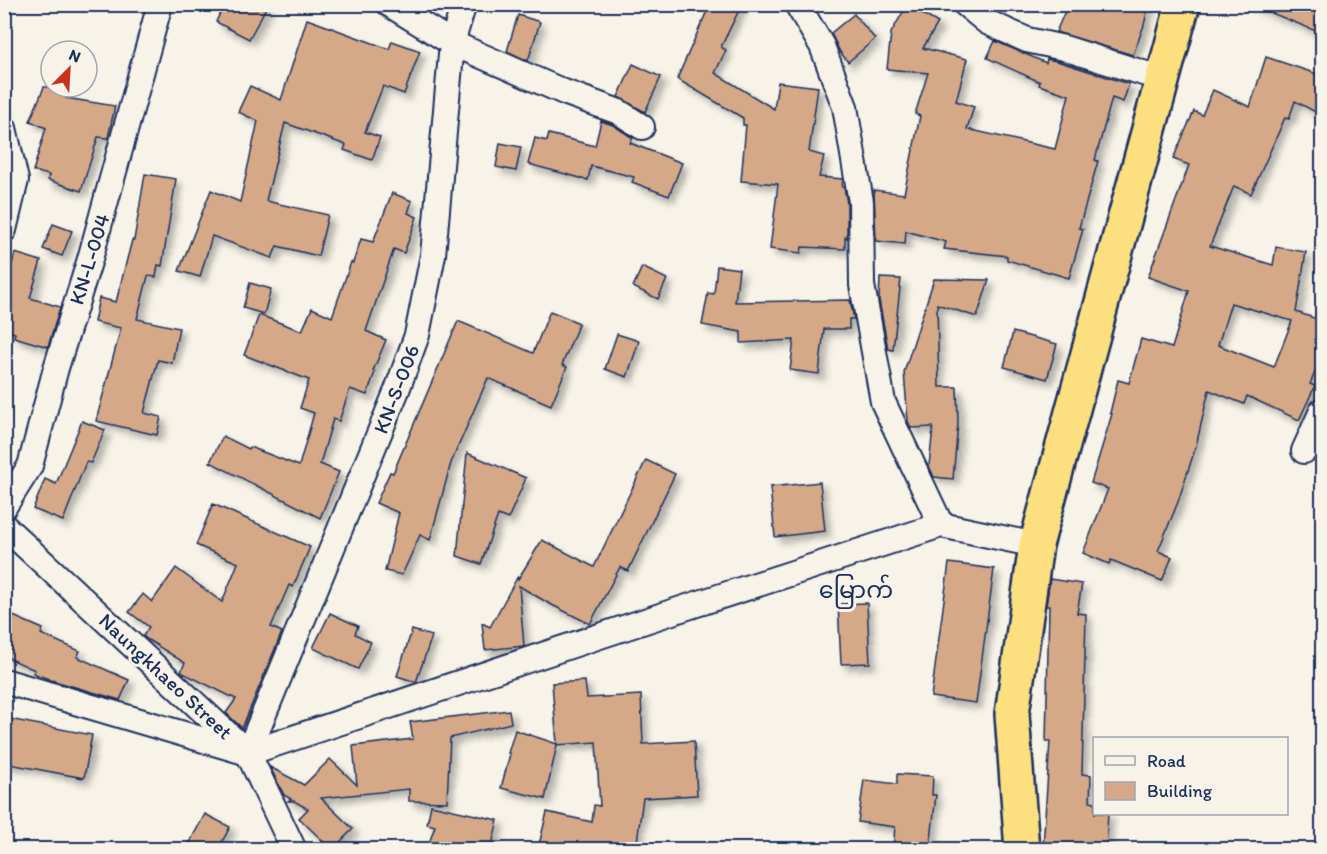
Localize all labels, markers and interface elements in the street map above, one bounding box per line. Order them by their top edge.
north arrow [39,39,99,99]
text: N [66,45,84,67]
street label: KN-L-004 [63,210,115,307]
street label: KN-S-006 [368,341,424,437]
district label: မြောက် [819,574,893,609]
street label: Naungkhaeo Street [94,608,238,744]
legend [1093,737,1288,815]
text: Road [1147,750,1186,772]
text: Building [1147,780,1213,802]

